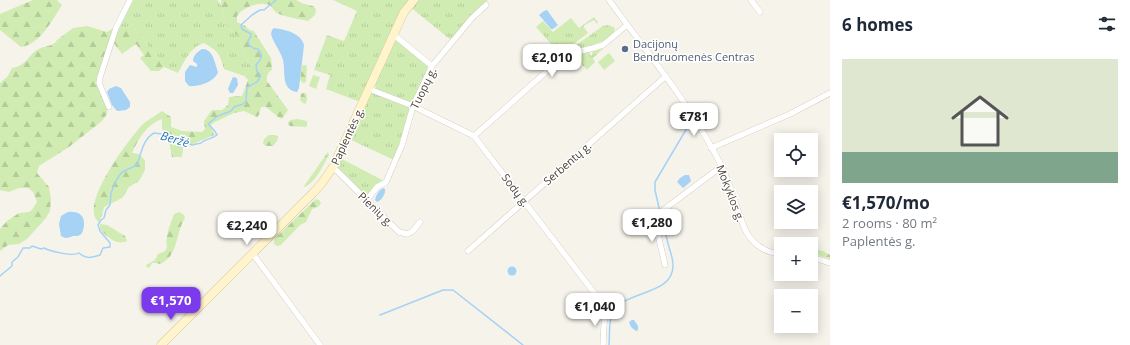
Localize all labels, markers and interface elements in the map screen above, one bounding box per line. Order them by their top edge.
text: 6 homes [842,13,913,36]
icon: filters [1096,13,1118,35]
place label: Dacijonų Bendruomenės Centras [633,36,755,64]
pin: €2,010 [519,44,585,78]
marker: Dacijonų Bendruomenės Centras [620,44,630,54]
text: €2,010 [532,48,572,66]
street label: Tuopų g. [406,65,440,111]
icon: home [944,85,1016,157]
pin: €781 [670,103,718,137]
street label: Paplentės g. [327,105,367,167]
text: €781 [679,107,709,125]
water label: Beržė [159,127,191,151]
map controls [774,133,818,333]
button: locate [774,133,818,177]
street label: Serbentų g. [540,138,594,188]
street label: Mokyklos g. [713,162,749,224]
street label: Sodų g. [499,170,533,210]
button: layers [774,185,818,229]
street label: Pienių g. [355,188,397,230]
text: €1,570/mo [842,191,930,214]
pin: €1,280 [619,209,685,243]
pin: €2,240 [214,212,280,246]
text: €1,280 [632,213,672,231]
text: 2 rooms · 80 m² [842,214,937,232]
text: €2,240 [227,216,267,234]
text: Paplentės g. [842,232,916,250]
button: + [774,237,818,281]
pin: €1,570 [138,287,204,321]
button: − [774,289,818,333]
text: €1,570 [151,291,191,309]
pin: €1,040 [562,293,628,327]
text: €1,040 [575,297,615,315]

